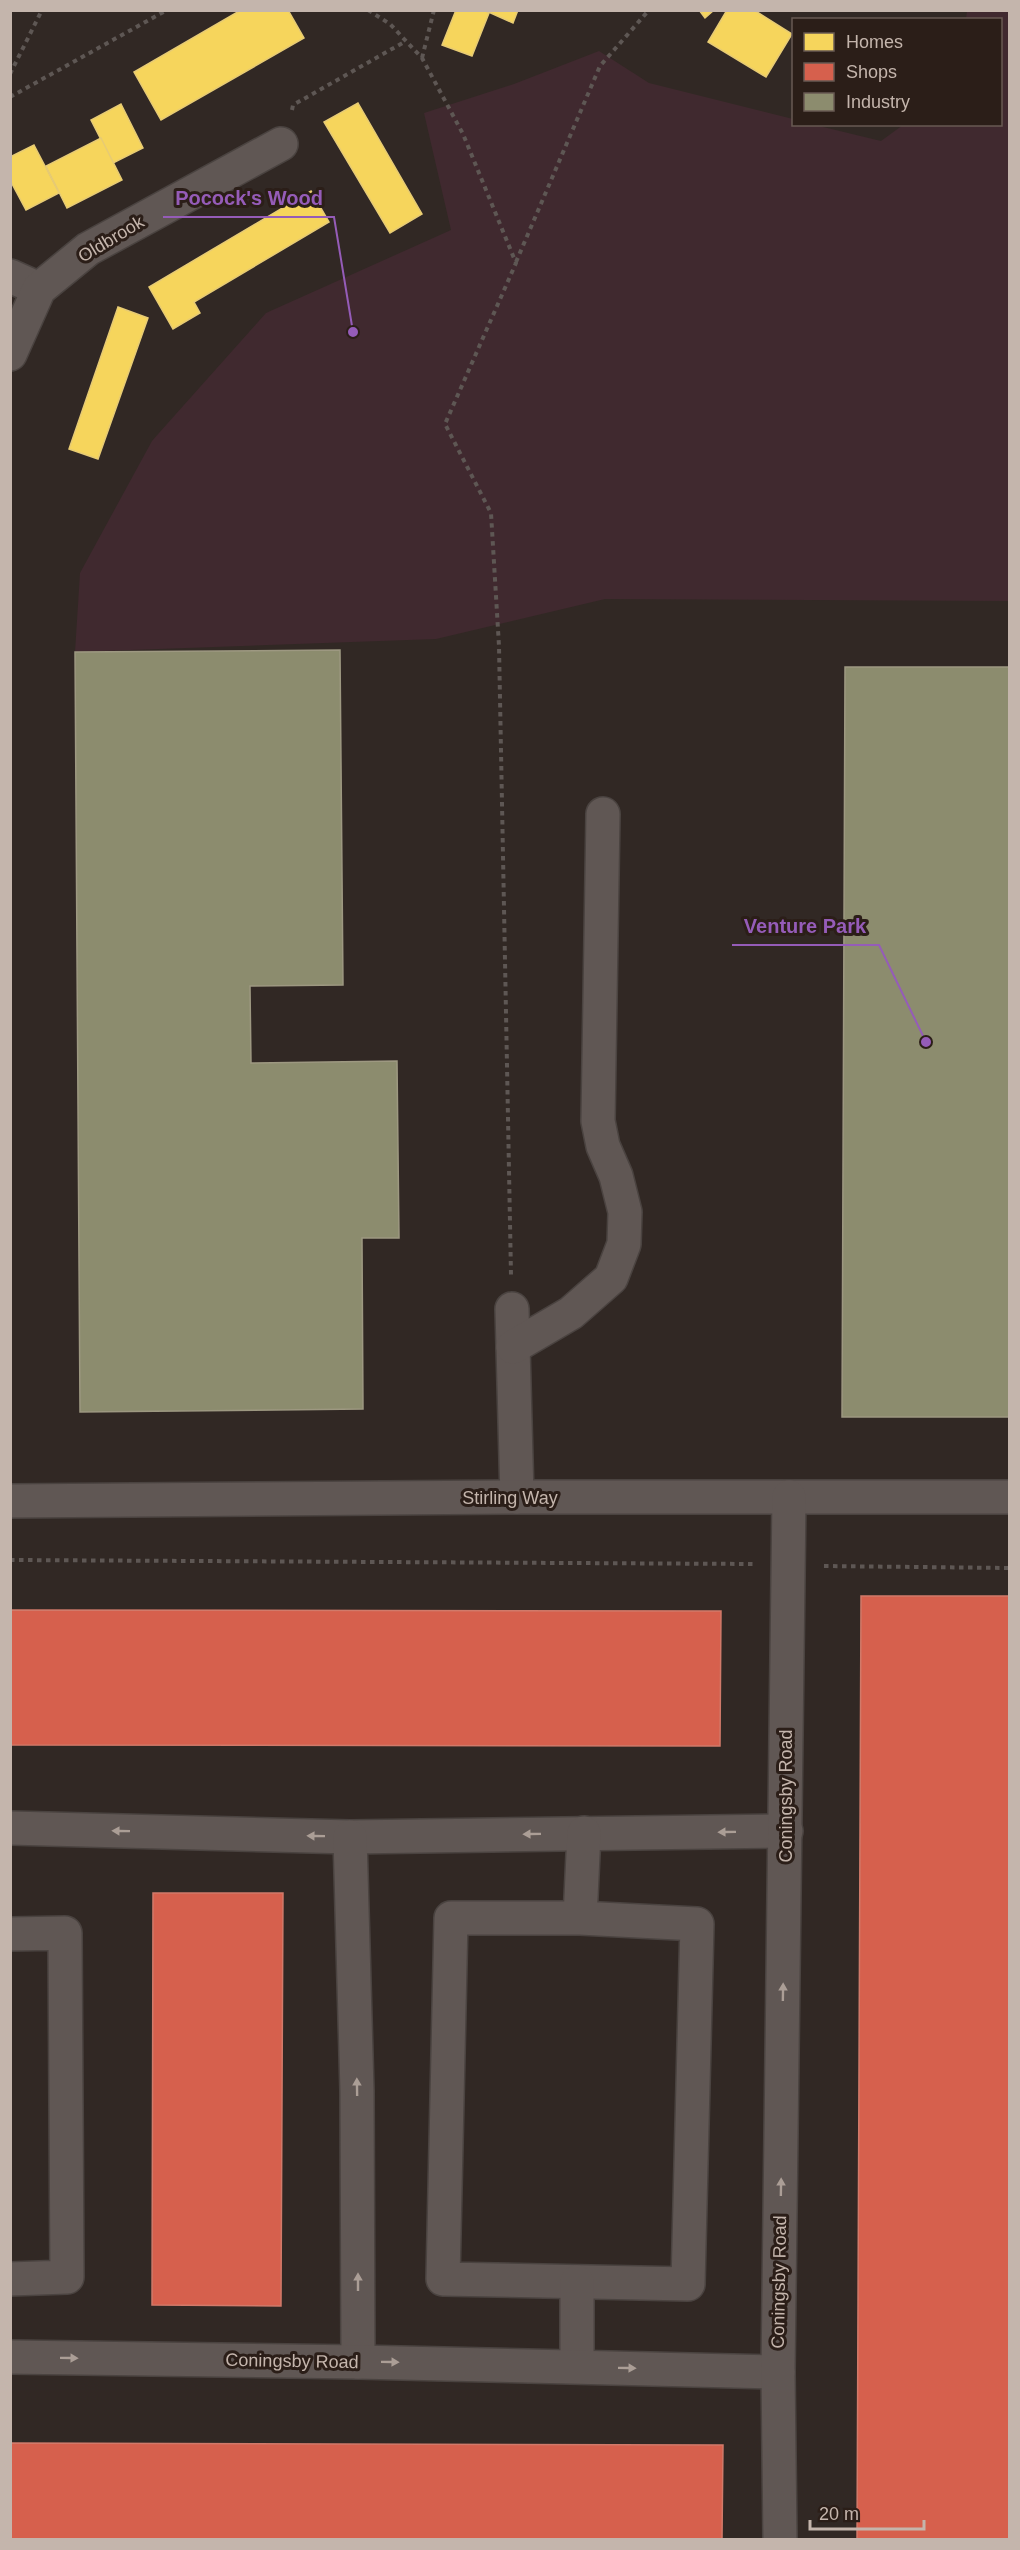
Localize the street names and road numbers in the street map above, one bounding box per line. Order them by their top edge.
street label: Oldbrook [75,211,148,266]
street label: Stirling Way [462,1488,558,1508]
street label: Coningsby Road [776,1729,796,1863]
street label: Coningsby Road [768,2215,790,2349]
street label: Coningsby Road [225,2350,359,2372]

